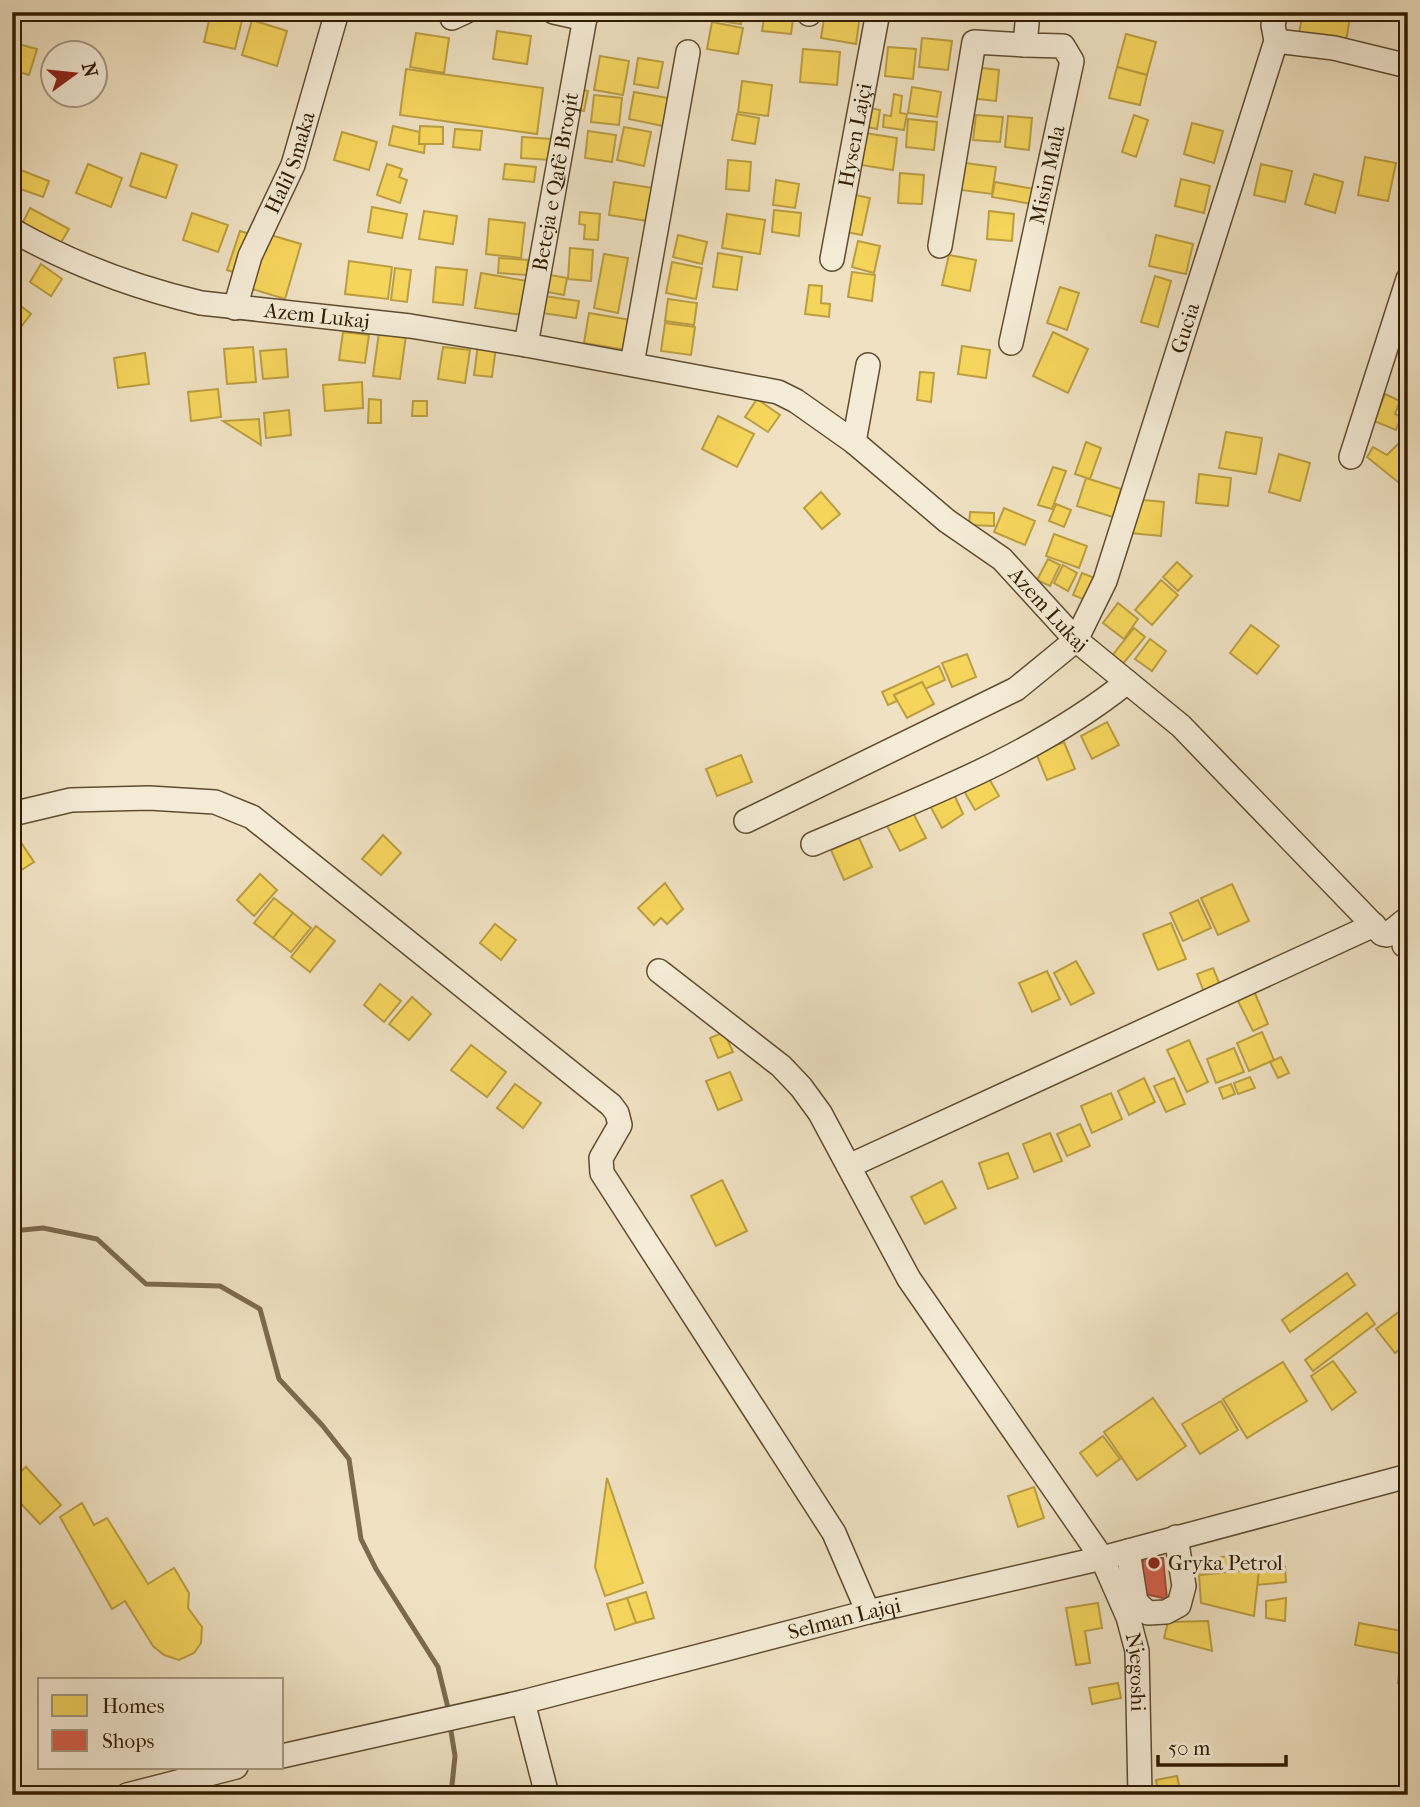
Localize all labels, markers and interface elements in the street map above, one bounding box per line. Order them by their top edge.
north arrow [38,38,108,108]
text: N [77,60,102,80]
street label: Hysen Lajçi [834,81,877,189]
street label: Beteja e Qafë Broqit [528,90,583,273]
street label: Halil Smaka [260,109,320,218]
street label: Misin Mala [1025,123,1070,227]
street label: Azem Lukaj [262,298,371,333]
street label: Gucia [1166,300,1204,356]
street label: Azem Lukaj [1003,562,1093,657]
place label: Gryka Petrol [1168,1551,1283,1575]
marker: Gryka Petrol [1146,1555,1162,1571]
street label: Selman Lajqi [785,1593,903,1644]
street label: Njegoshi [1121,1630,1150,1712]
legend [38,1678,284,1769]
text: Homes [102,1694,165,1718]
scale bar [1158,1723,1285,1767]
text: Shops [102,1729,155,1753]
text: 50 m [1168,1736,1211,1760]

